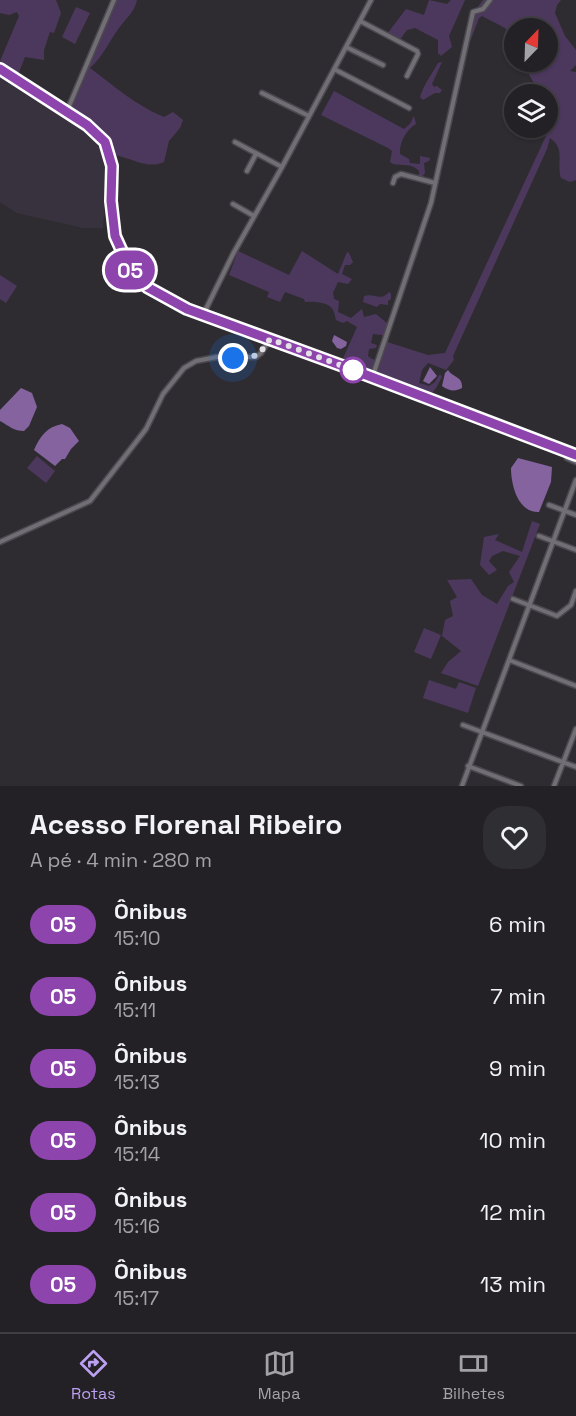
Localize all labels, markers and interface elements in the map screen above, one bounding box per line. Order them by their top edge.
north arrow [504,18,558,72]
map controls [504,18,558,138]
button: layers [504,84,558,138]
line badge: 05 [103,250,157,290]
text: 05 [117,257,143,284]
your location [218,343,248,373]
unlabelled marker [340,357,366,383]
text: Acesso Florenal Ribeiro [30,806,343,842]
button: heart [483,806,546,869]
text: A pé · 4 min · 280 m [30,847,212,873]
text: Ônibus [114,897,187,925]
text: 6 min [489,910,546,938]
text: 05 [50,911,76,938]
text: 15:10 [114,925,161,951]
text: Ônibus [114,969,187,997]
text: 7 min [490,982,546,1010]
text: 05 [50,983,76,1010]
text: 15:11 [114,997,156,1023]
text: Ônibus [114,1041,187,1069]
text: 9 min [489,1054,546,1082]
text: 05 [50,1055,76,1082]
text: 15:13 [114,1069,160,1095]
text: Ônibus [114,1113,187,1141]
text: 10 min [479,1126,546,1154]
text: 05 [50,1127,76,1154]
text: 15:14 [114,1141,160,1167]
text: Ônibus [114,1185,187,1213]
text: 12 min [480,1198,546,1226]
text: 05 [50,1199,76,1226]
text: 15:16 [114,1213,160,1239]
text: Ônibus [114,1257,187,1285]
text: 13 min [480,1270,546,1298]
text: 05 [50,1271,76,1298]
text: 15:17 [114,1285,159,1311]
tab: Rotas [71,1347,116,1404]
tab: Mapa [258,1347,300,1404]
tab: Bilhetes [443,1347,505,1404]

